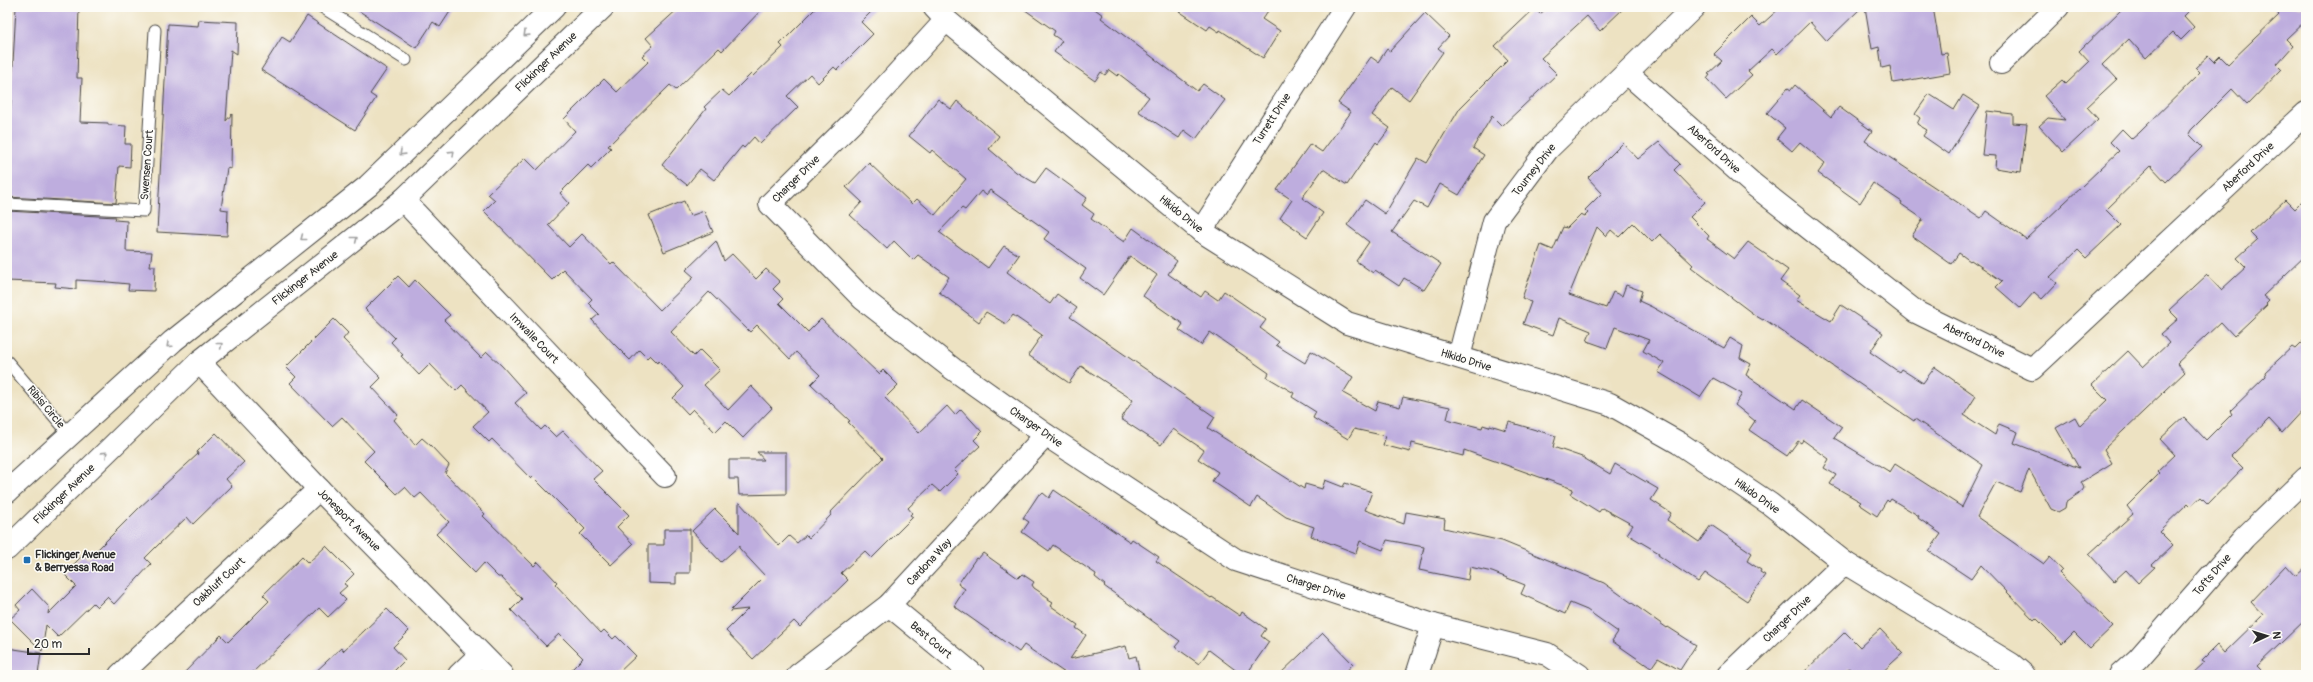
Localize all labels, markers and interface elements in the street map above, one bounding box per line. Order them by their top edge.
street label: Flickinger Avenue [513,29,580,95]
one-way arrow [523,29,531,37]
street label: Turrett Drive [1250,90,1294,147]
street label: Aberford Drive [1685,122,1744,176]
street label: Swensen Court [138,129,156,201]
street label: Aberford Drive [2219,139,2277,194]
street label: Tourney Drive [1509,141,1559,199]
one-way arrow [399,148,407,156]
one-way arrow [447,150,455,158]
street label: Charger Drive [770,152,823,205]
street label: Hikido Drive [1157,192,1206,236]
one-way arrow [301,233,308,240]
one-way arrow [350,236,357,243]
street label: Flickinger Avenue [269,248,341,308]
street label: Imwalle Court [507,310,562,366]
street label: Aberford Drive [1941,320,2007,361]
one-way arrow [166,340,174,347]
one-way arrow [215,343,222,350]
street label: Hikido Drive [1439,346,1494,374]
street label: Ribisi Circle [25,383,68,431]
street label: Charger Drive [1007,404,1065,450]
one-way arrow [100,451,108,458]
street label: Flickinger Avenue [31,461,98,527]
street label: Hikido Drive [1732,476,1783,517]
street label: Jonesport Avenue [315,486,383,554]
street label: Cardona Way [904,536,954,588]
place label: Flickinger Avenue & Berryessa Road [35,548,116,574]
street label: Tofts Drive [2190,551,2234,599]
street label: Oakbluff Court [190,554,248,609]
marker: Flickinger Avenue & Berryessa Road [22,555,32,565]
street label: Charger Drive [1285,571,1348,603]
street label: Charger Drive [1760,592,1814,645]
north arrow [2247,616,2287,656]
street label: Best Court [908,619,955,661]
scale bar [28,630,89,656]
text: N [2270,631,2283,640]
text: 20 m [34,637,63,652]

